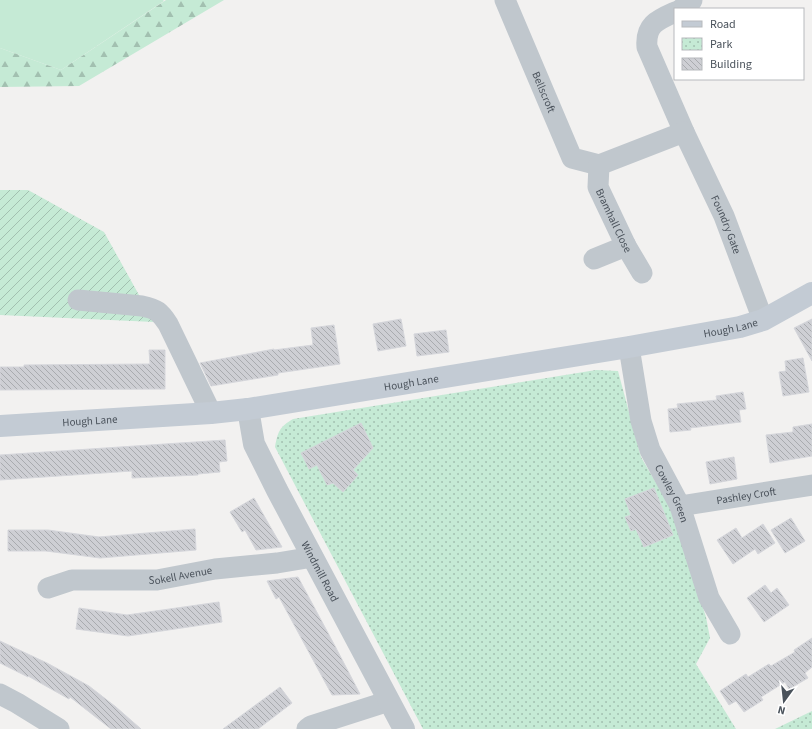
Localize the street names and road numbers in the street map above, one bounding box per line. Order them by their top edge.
street label: Bellscroft [528,69,559,116]
street label: Bramhall Close [592,186,635,256]
street label: Foundry Gate [707,193,745,257]
street label: Hough Lane [702,315,760,341]
street label: Hough Lane [383,371,440,395]
street label: Hough Lane [62,412,118,430]
street label: Cowley Green [651,462,692,524]
street label: Pashley Croft [715,484,778,508]
street label: Windmill Road [297,539,342,605]
street label: Sokell Avenue [149,563,214,588]

